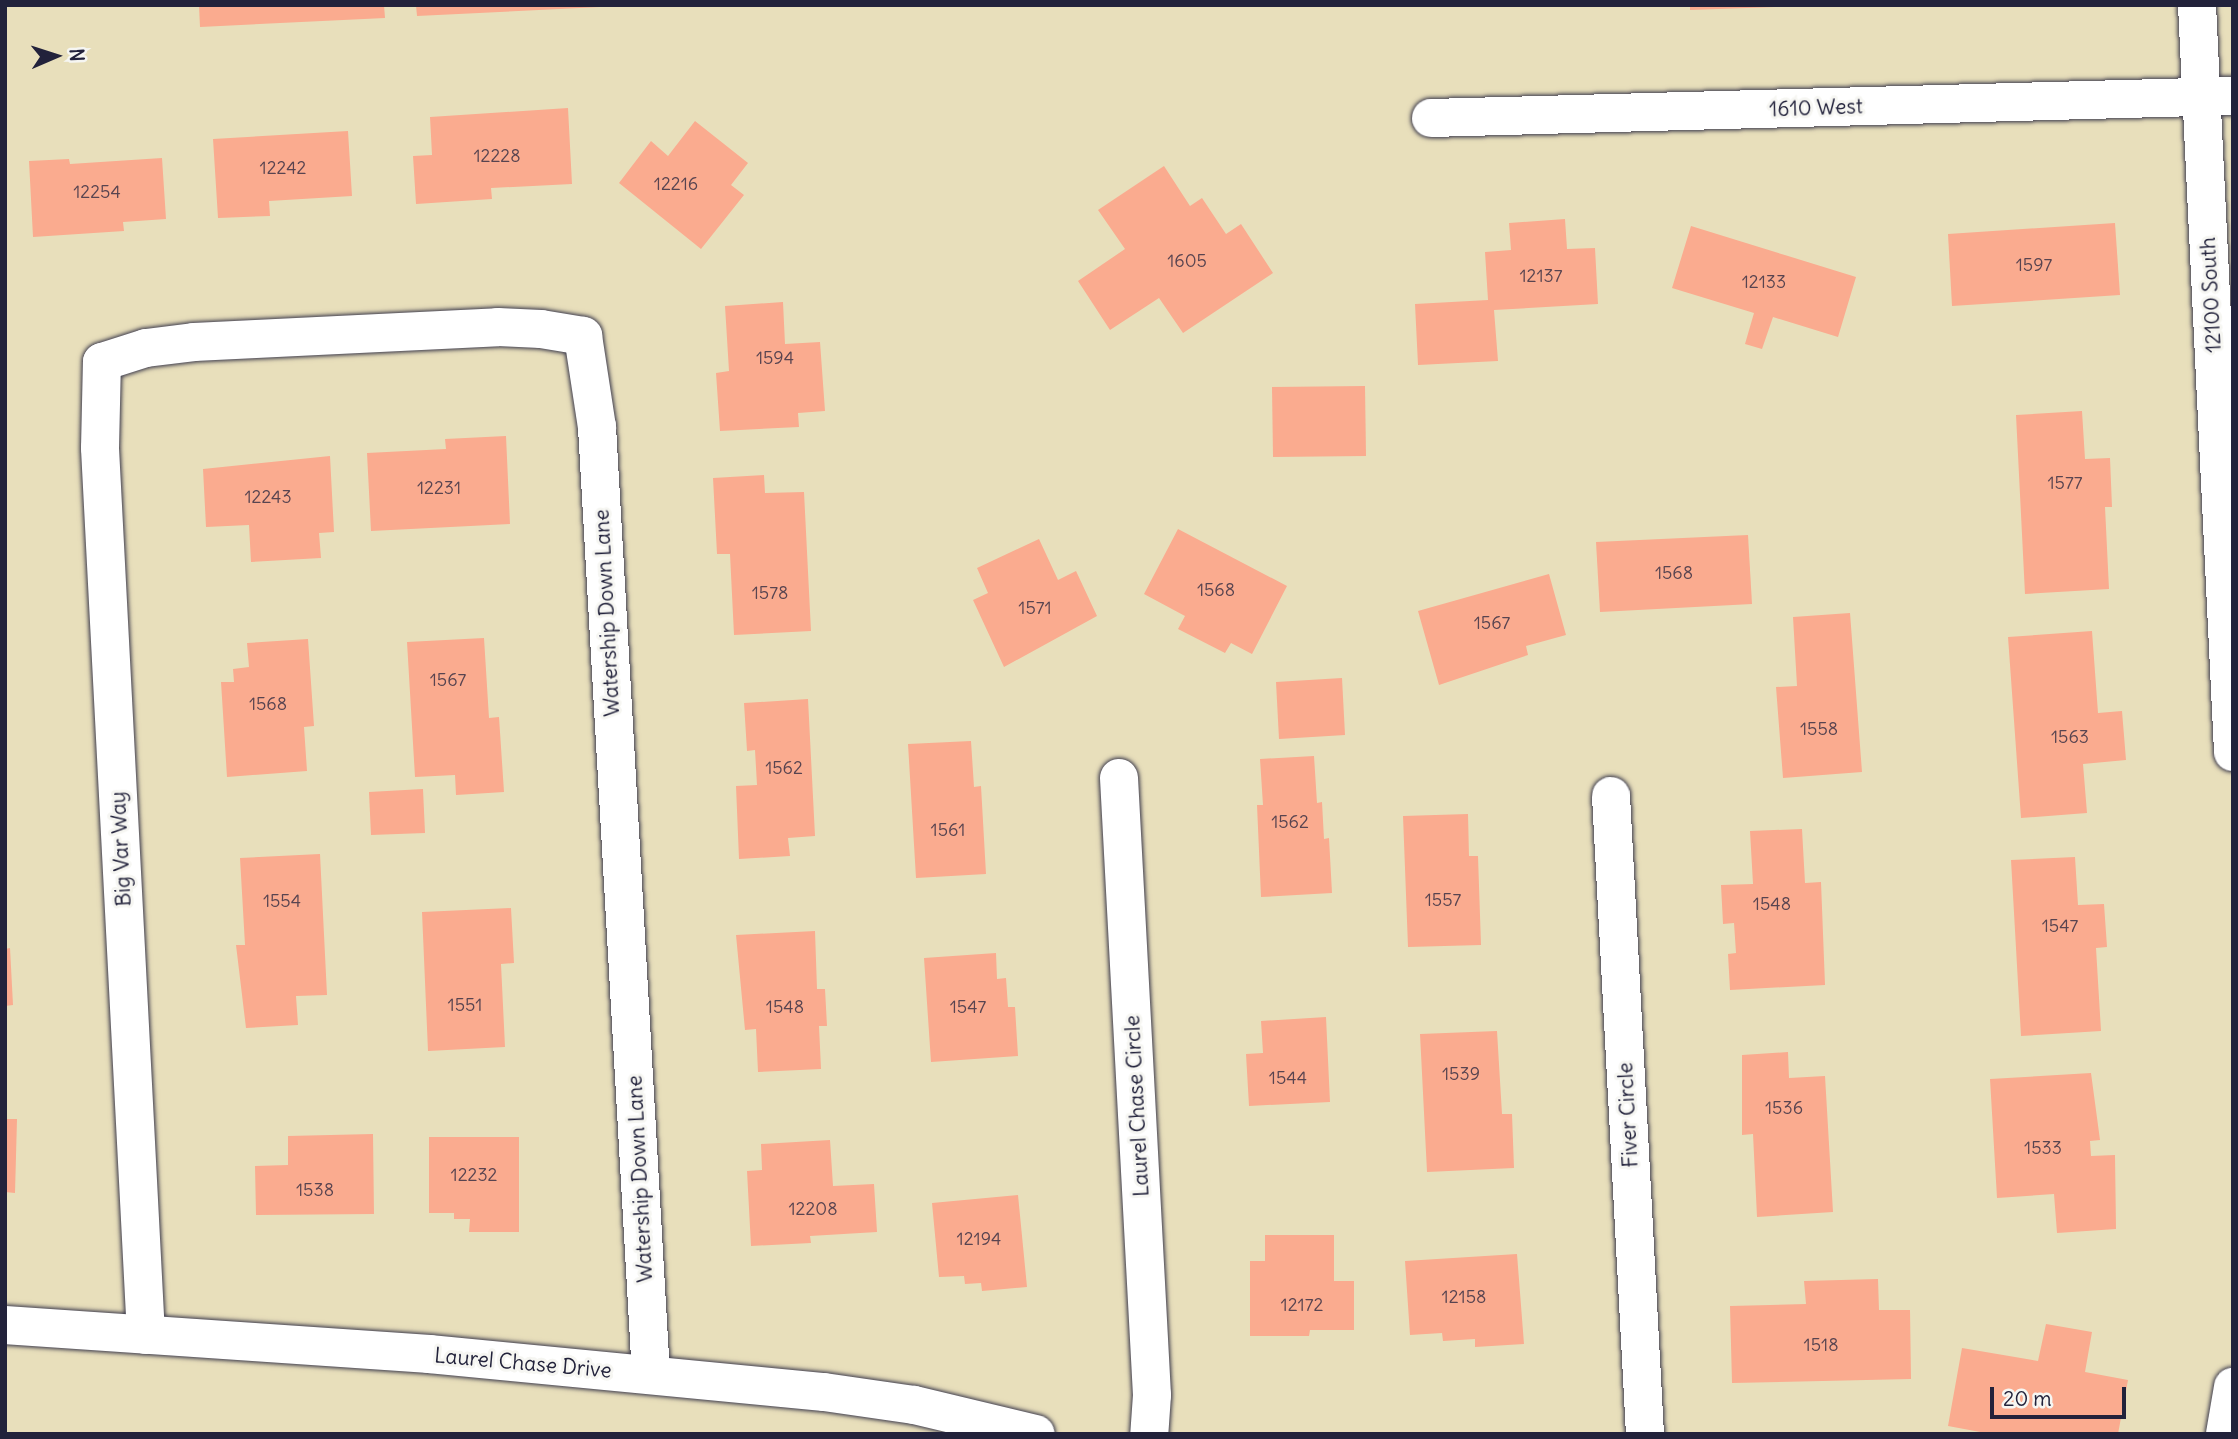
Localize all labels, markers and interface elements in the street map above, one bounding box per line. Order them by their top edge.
north arrow [21,21,91,91]
text: N [65,48,89,62]
street label: 1610 West [1769,94,1863,122]
house number: 12228 [473,145,521,167]
house number: 12242 [260,157,306,179]
house number: 12216 [654,173,698,195]
house number: 12254 [73,181,121,203]
street label: 12100 South [2195,237,2227,353]
house number: 1605 [1167,250,1207,272]
house number: 1597 [2016,254,2052,276]
house number: 12137 [1519,265,1563,287]
house number: 12133 [1742,271,1786,293]
house number: 1594 [756,347,794,369]
house number: 1577 [2047,472,2083,494]
house number: 12231 [417,477,461,499]
house number: 12243 [244,486,292,508]
street label: Watership Down Lane [589,509,625,717]
house number: 1568 [1655,562,1693,584]
house number: 1568 [1197,579,1235,601]
house number: 1578 [752,582,788,604]
house number: 1571 [1018,597,1052,619]
house number: 1567 [1474,612,1510,634]
house number: 1567 [430,669,466,691]
house number: 1568 [249,693,287,715]
house number: 1558 [1800,718,1838,740]
house number: 1563 [2051,726,2089,748]
house number: 1562 [765,757,803,779]
street label: Big Var Way [105,791,137,907]
house number: 1562 [1271,811,1309,833]
house number: 1561 [930,819,966,841]
house number: 1557 [1425,889,1461,911]
house number: 1554 [263,890,301,912]
house number: 1548 [1753,893,1791,915]
house number: 1547 [2042,915,2078,937]
house number: 1551 [448,994,482,1016]
house number: 1548 [766,996,804,1018]
house number: 1547 [950,996,986,1018]
street label: Laurel Chase Circle [1120,1015,1154,1197]
street label: Fiver Circle [1613,1062,1643,1168]
house number: 1539 [1442,1063,1480,1085]
house number: 1544 [1269,1067,1307,1089]
street label: Watership Down Lane [622,1075,658,1283]
house number: 1536 [1765,1097,1803,1119]
house number: 1533 [2024,1137,2062,1159]
house number: 12232 [451,1164,497,1186]
house number: 1538 [296,1179,334,1201]
house number: 12208 [788,1198,838,1220]
house number: 12194 [957,1228,1001,1250]
house number: 12158 [1442,1286,1486,1308]
house number: 12172 [1281,1294,1323,1316]
house number: 1518 [1803,1334,1839,1356]
street label: Laurel Chase Drive [433,1343,613,1383]
scale bar [1993,1372,2130,1416]
text: 20 m [2003,1385,2052,1412]

